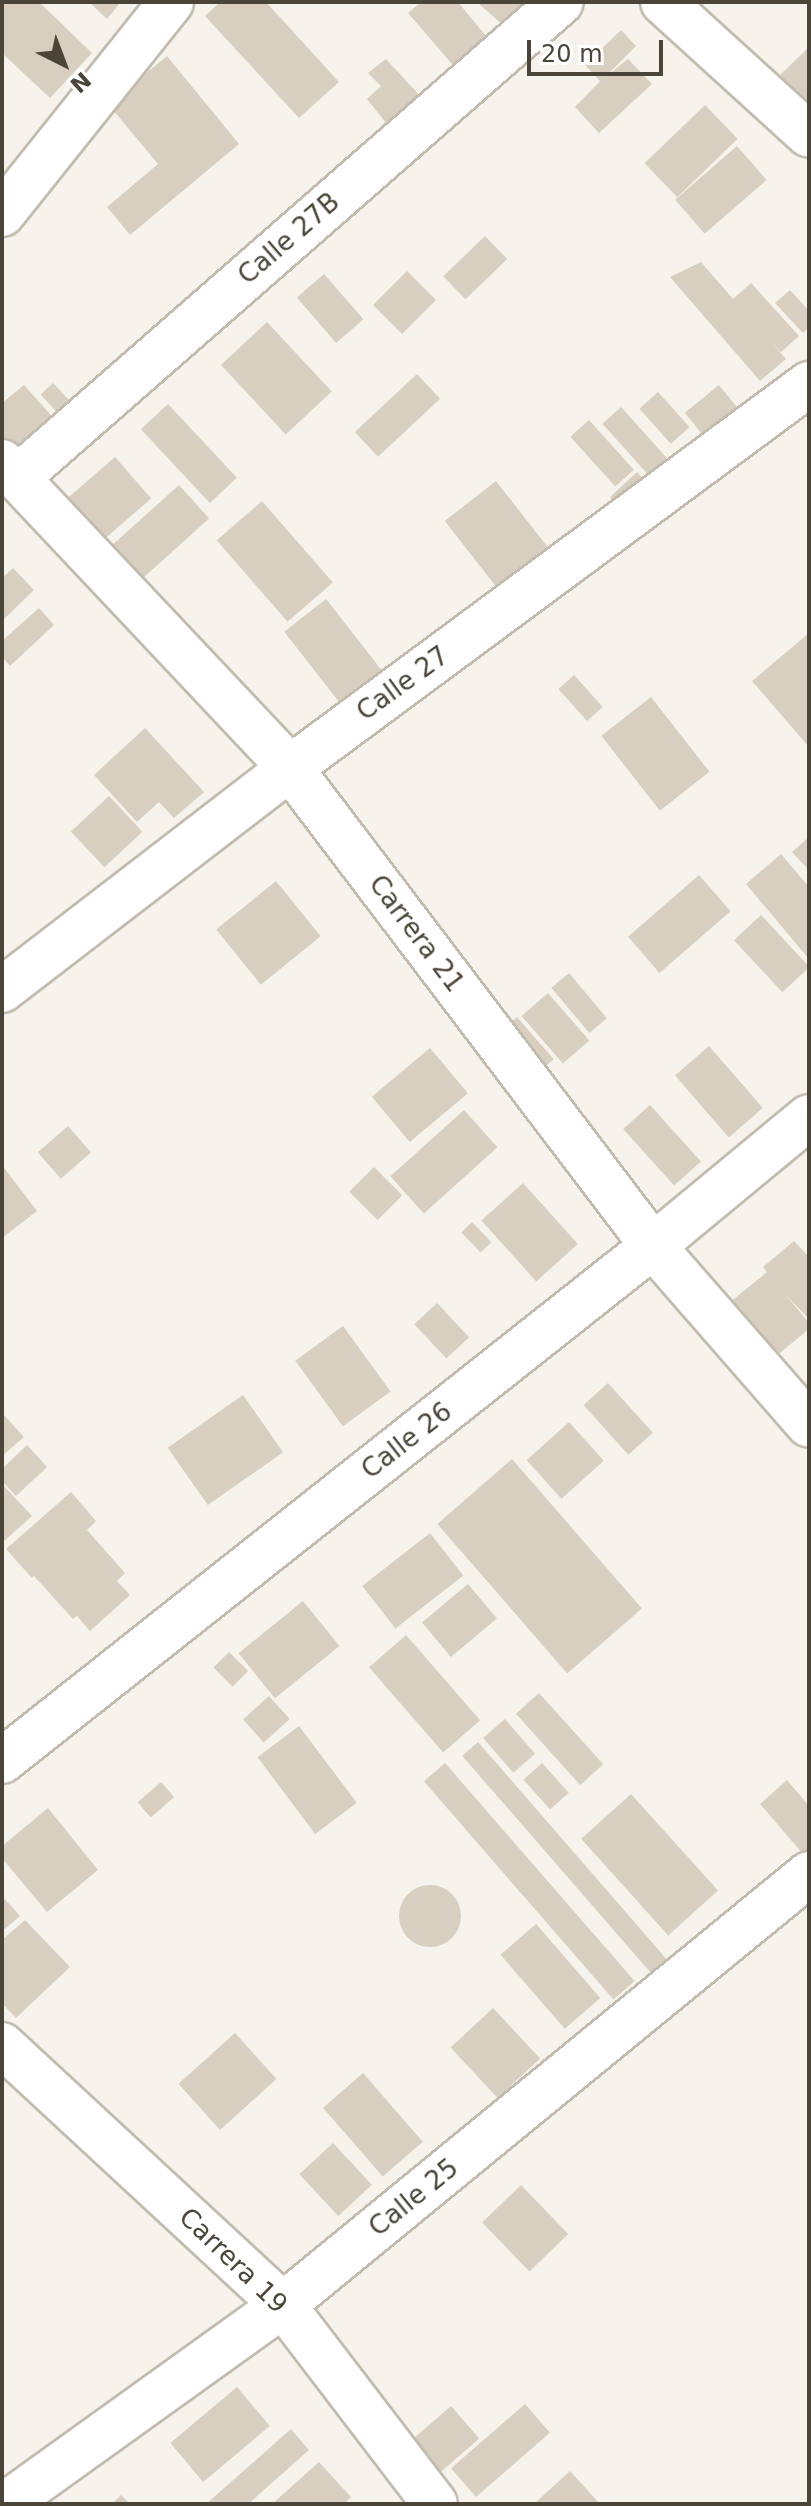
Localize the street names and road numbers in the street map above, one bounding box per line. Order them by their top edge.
street label: Calle 27B [232,187,346,291]
street label: Calle 27 [351,640,455,728]
street label: Carrera 21 [362,869,470,999]
street label: Calle 26 [356,1396,458,1486]
street label: Calle 25 [363,2153,465,2243]
street label: Carrera 19 [172,2202,294,2320]

